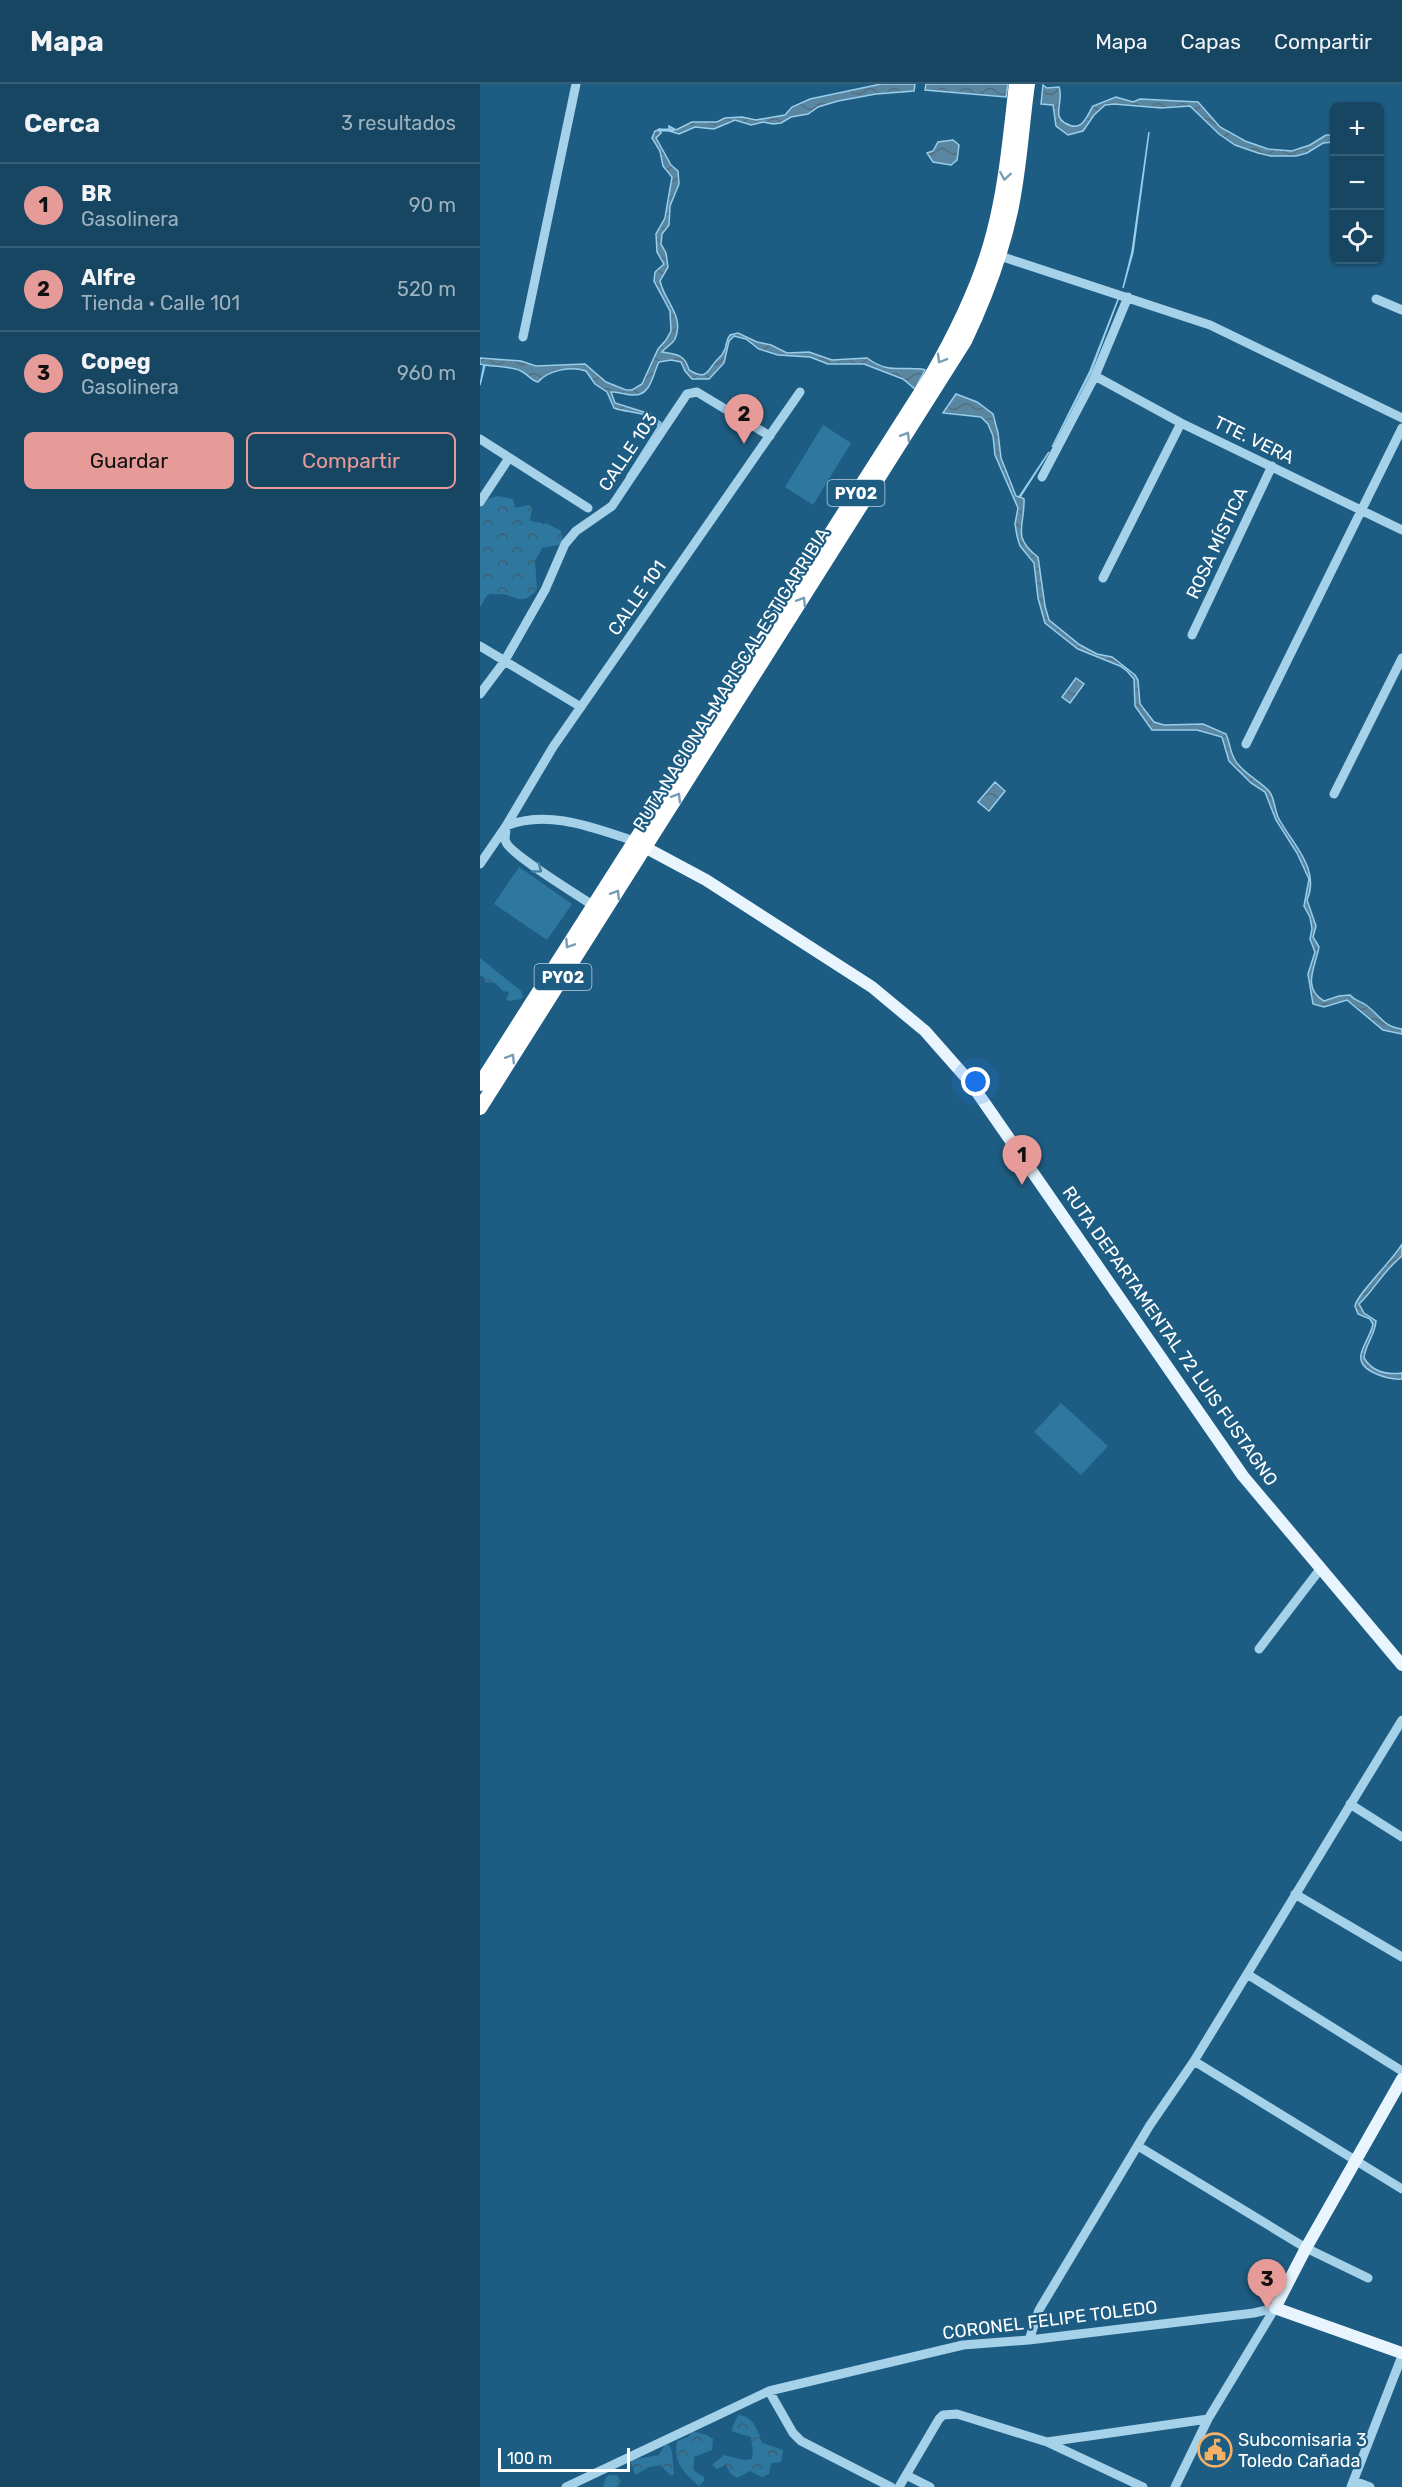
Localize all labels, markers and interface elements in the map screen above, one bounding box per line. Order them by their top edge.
text: Mapa [30,25,104,58]
text: Mapa [1095,29,1148,54]
text: Capas [1181,29,1241,54]
text: Compartir [1274,29,1372,54]
map controls [1330,102,1384,264]
button: + [1330,102,1384,156]
text: Cerca [24,108,100,139]
text: 3 resultados [341,111,456,135]
button: − [1330,156,1384,210]
one-way arrow [999,171,1011,180]
text: BR [81,180,112,207]
text: 1 [39,193,48,217]
text: 90 m [409,193,456,217]
text: Gasolinera [81,207,179,231]
button: locate [1330,210,1384,264]
text: Alfre [81,264,136,291]
text: 2 [37,277,50,301]
text: 520 m [397,277,456,301]
text: Tienda · Calle 101 [81,291,240,315]
text: Copeg [81,348,151,375]
one-way arrow [937,352,948,363]
text: 3 [37,361,50,385]
text: 960 m [397,361,456,385]
text: Gasolinera [81,375,179,399]
pin: 2 [724,394,764,444]
street label: CALLE 103 [594,409,662,495]
street label: TTE. VERA [1210,411,1298,469]
button: Guardar [24,432,234,489]
button: Compartir [246,432,456,489]
one-way arrow [899,432,911,442]
road number: PY02 [828,480,884,506]
street label: ROSA MÍSTICA [1182,484,1252,602]
street label: RUTA NACIONAL MARISCAL ESTIGARRIBIA [628,524,834,834]
street label: CALLE 101 [603,556,671,640]
one-way arrow [795,597,806,608]
one-way arrow [670,793,681,804]
one-way arrow [531,862,542,873]
one-way arrow [608,890,620,900]
one-way arrow [565,937,576,948]
road number: PY02 [534,964,592,990]
one-way arrow [504,1054,516,1064]
your location [961,1067,990,1096]
pin: 1 [1002,1136,1042,1185]
street label: RUTA DEPARTAMENTAL 72 LUIS FUSTAGNO [1058,1182,1282,1490]
pin: 3 [1248,2260,1286,2309]
street label: CORONEL FELIPE TOLEDO [941,2296,1159,2344]
place label: Subcomisaria 3 Toledo Cañada [1238,2429,1367,2472]
public building icon: Subcomisaria 3 Toledo Cañada [1197,2432,1233,2468]
scale bar [498,2445,630,2472]
text: 100 m [507,2449,552,2468]

